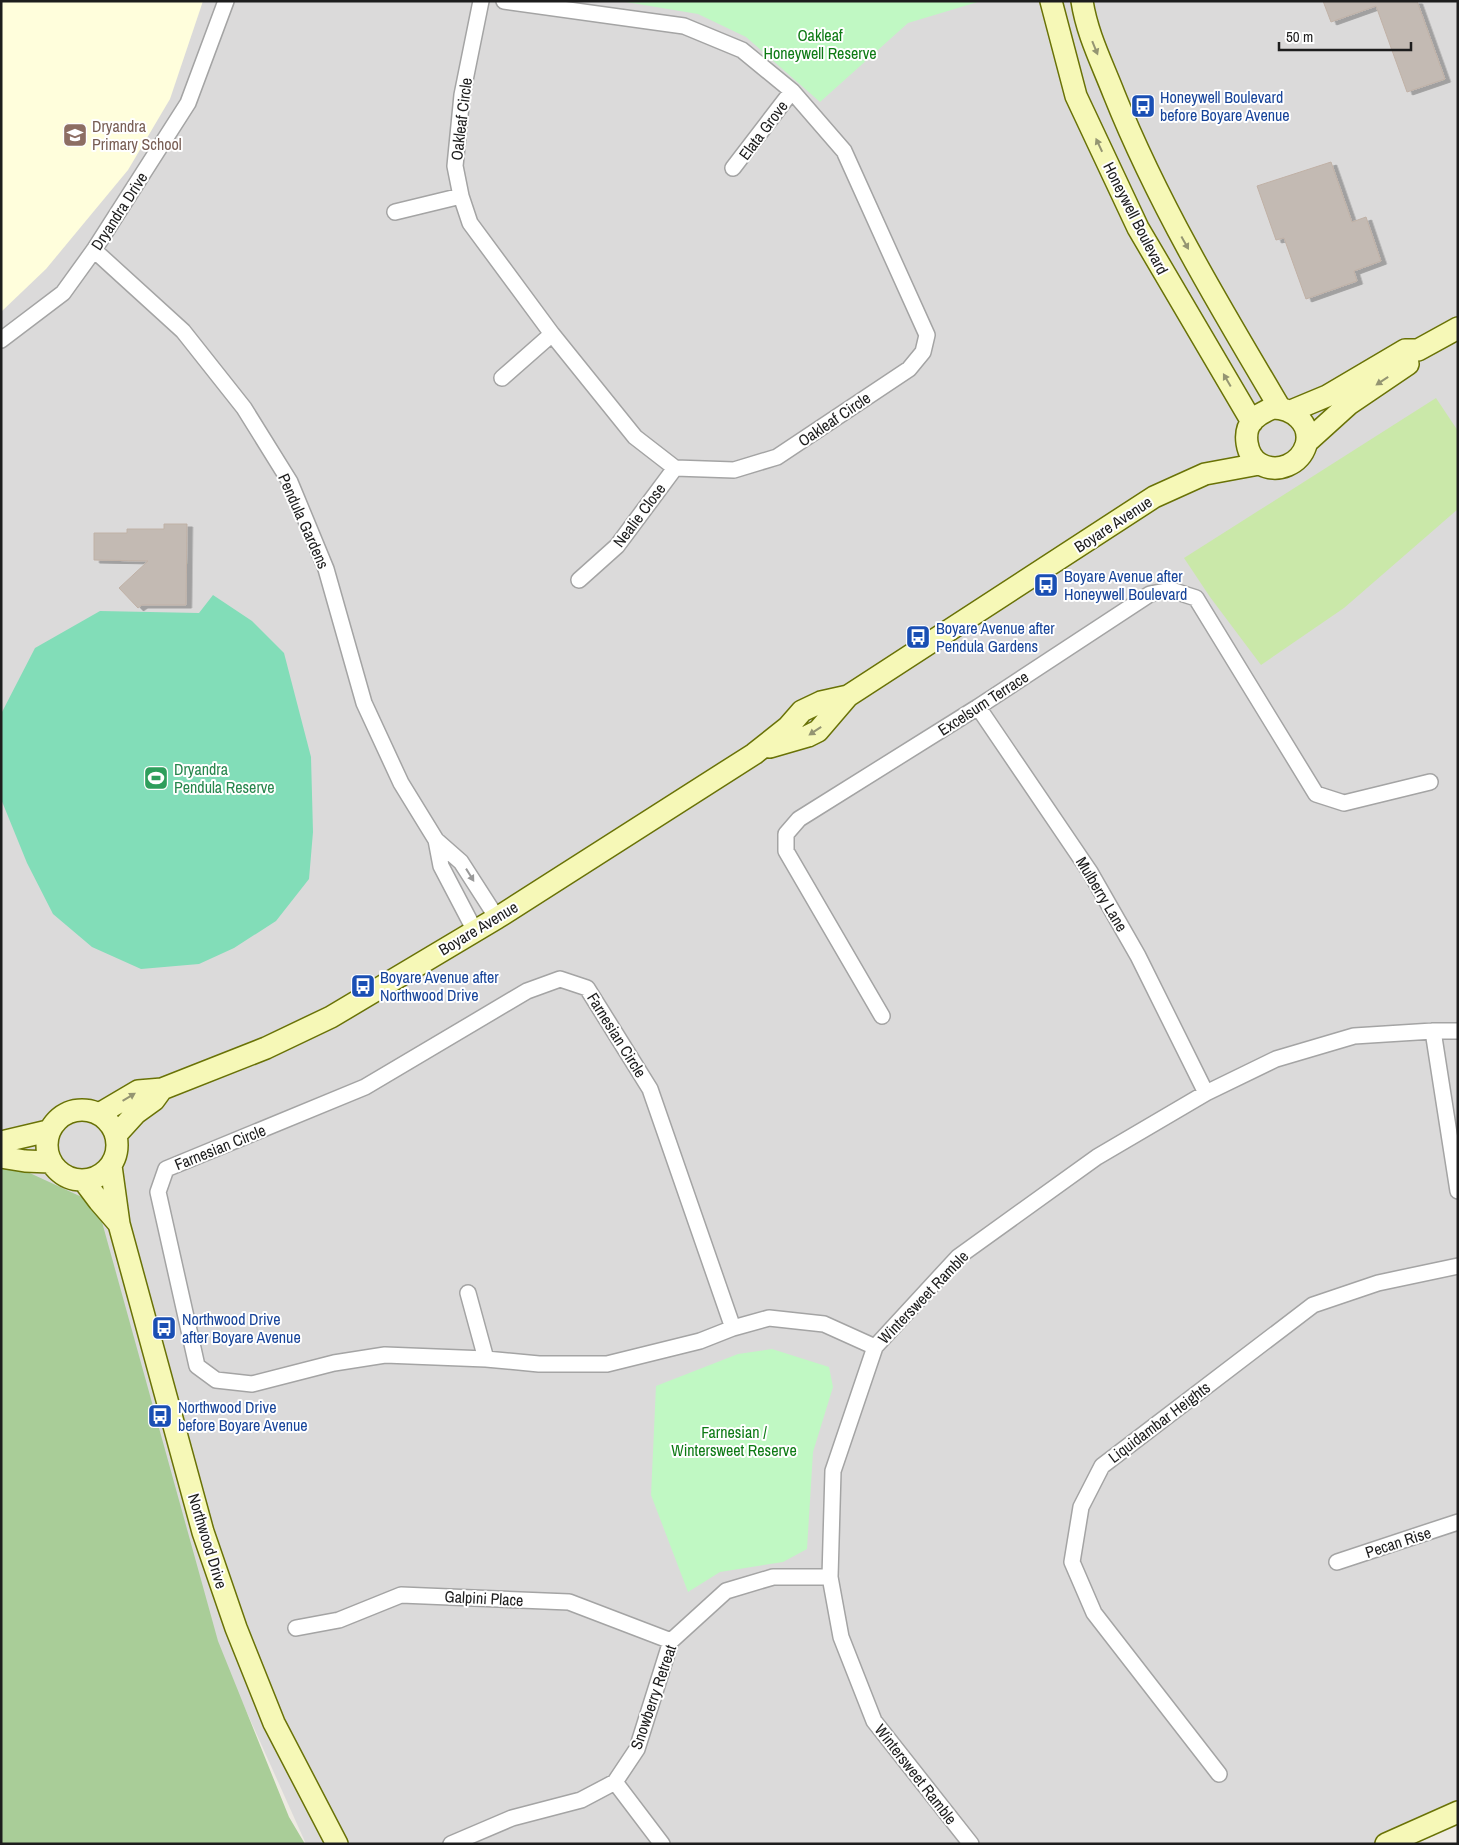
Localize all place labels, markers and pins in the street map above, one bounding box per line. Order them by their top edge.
place label: Honeywell Boulevard before Boyare Avenue [1160,86,1290,126]
bus stop icon: Honeywell Boulevard before Boyare Avenue [1130,93,1156,119]
place label: Dryandra Primary School [92,115,182,155]
school or university icon: Dryandra Primary School [62,122,88,148]
place label: Boyare Avenue after Honeywell Boulevard [1064,565,1187,605]
bus stop icon: Boyare Avenue after Honeywell Boulevard [1033,572,1059,598]
place label: Boyare Avenue after Pendula Gardens [936,617,1055,657]
bus stop icon: Boyare Avenue after Pendula Gardens [905,624,931,650]
place label: Dryandra Pendula Reserve [174,758,275,798]
sports icon: Dryandra Pendula Reserve [143,765,169,791]
place label: Boyare Avenue after Northwood Drive [380,966,499,1006]
bus stop icon: Boyare Avenue after Northwood Drive [350,973,376,999]
place label: Northwood Drive after Boyare Avenue [182,1308,301,1348]
bus stop icon: Northwood Drive after Boyare Avenue [151,1315,177,1341]
place label: Northwood Drive before Boyare Avenue [178,1396,308,1436]
bus stop icon: Northwood Drive before Boyare Avenue [147,1403,173,1429]

